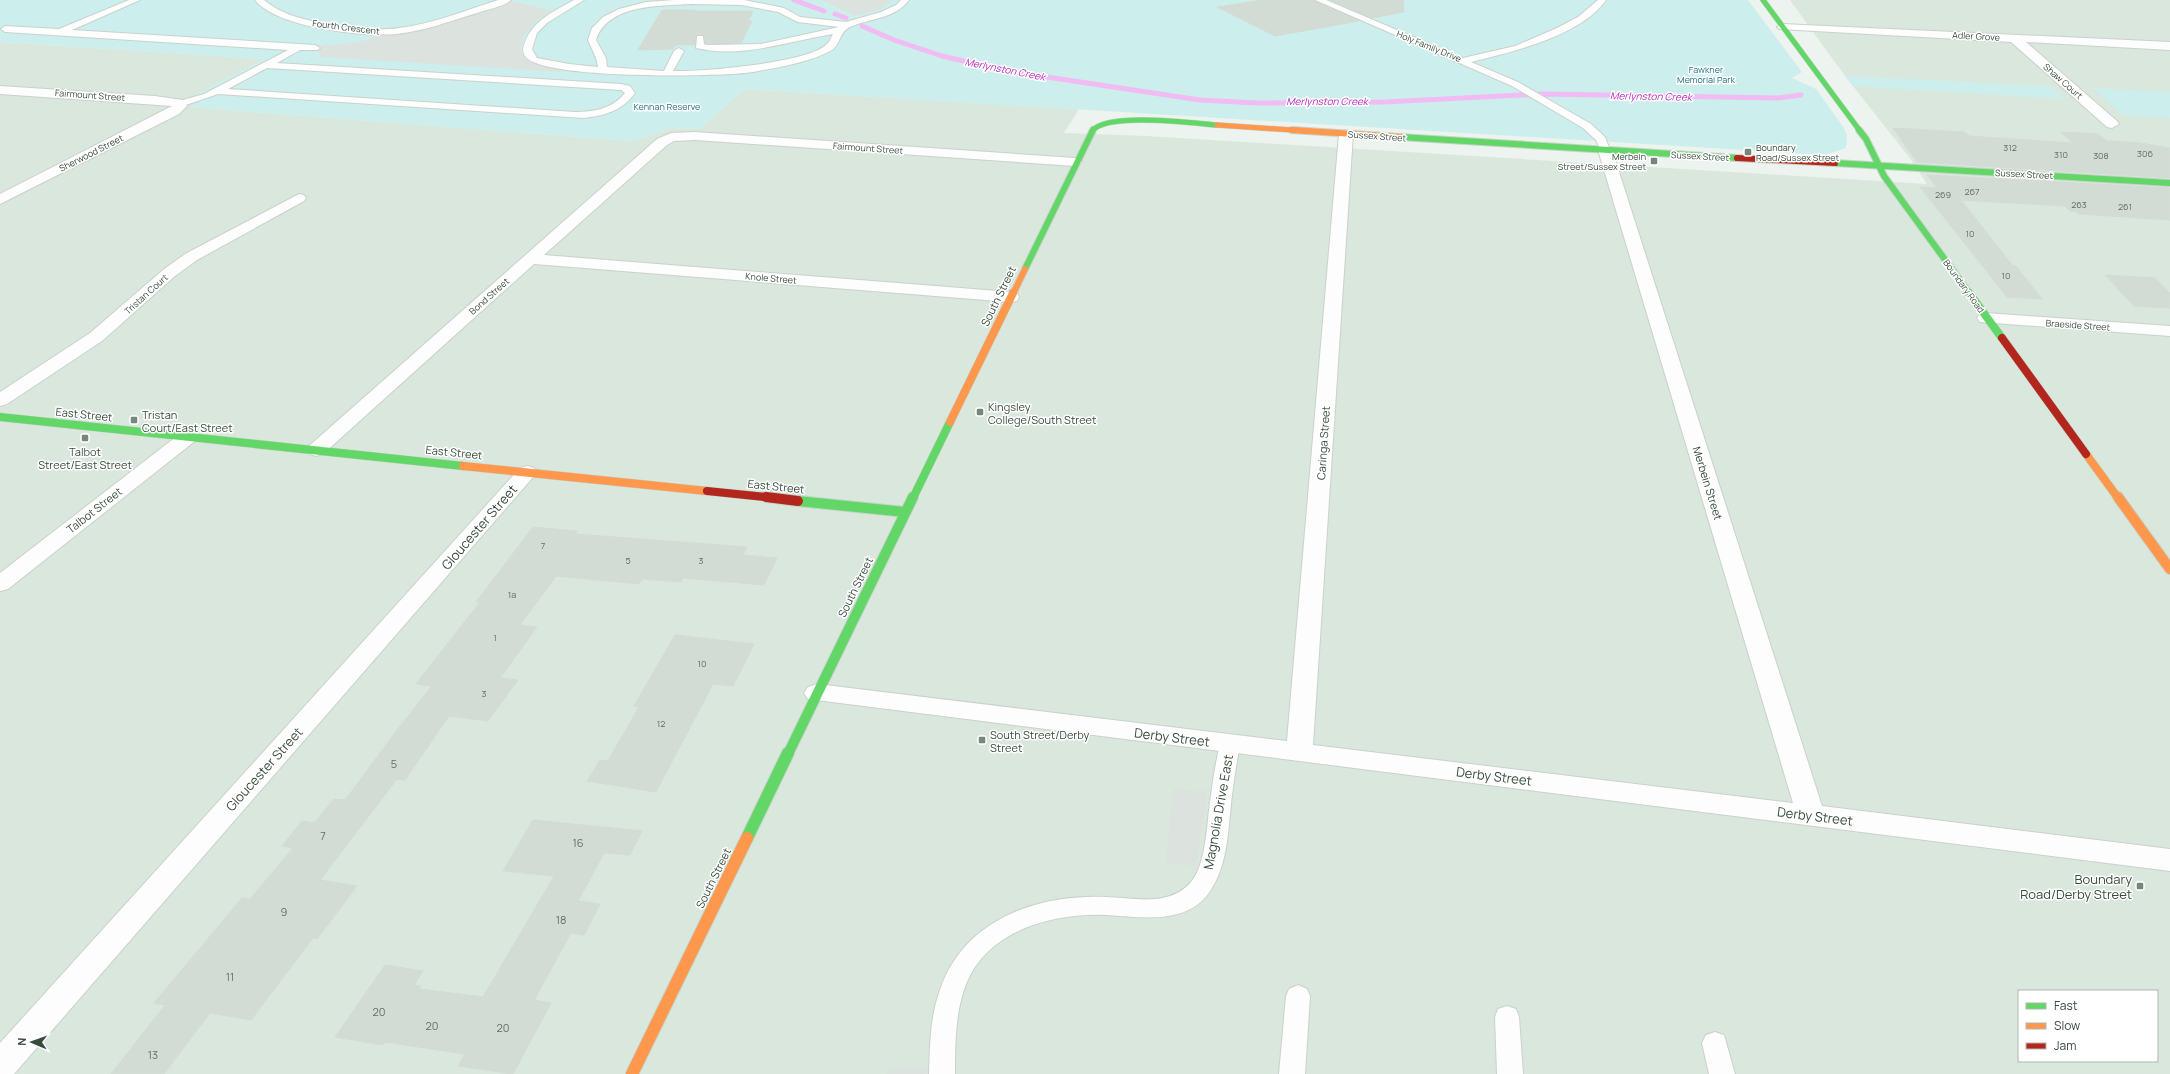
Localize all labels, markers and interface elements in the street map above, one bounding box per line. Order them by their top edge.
street label: Fourth Crescent [312,16,381,38]
street label: Holy Family Drive [1395,27,1463,65]
street label: Adler Grove [1952,28,2000,44]
water label: Merlynston Creek [964,54,1048,84]
street label: Shaw Court [2040,60,2086,102]
park label: Fawkner Memorial Park [1677,63,1735,86]
street label: Fairmount Street [55,86,126,104]
water label: Merlynston Creek [1610,88,1694,104]
water label: Merlynston Creek [1286,94,1370,108]
park label: Kennan Reserve [634,100,700,113]
street label: Sussex Street [1347,127,1407,145]
street label: Sherwood Street [57,131,126,175]
street label: Fairmount Street [833,139,904,157]
place label: Boundary Road/Sussex Street [1756,141,1840,164]
house number: 312 [2003,141,2017,154]
marker: Boundary Road/Sussex Street [1743,147,1753,157]
house number: 306 [2137,147,2153,160]
street label: Sussex Street [1670,148,1730,164]
house number: 310 [2054,148,2068,161]
house number: 308 [2093,149,2109,162]
place label: Merbein Street/Sussex Street [1558,150,1646,173]
marker: Merbein Street/Sussex Street [1649,156,1659,166]
street label: Sussex Street [1994,166,2054,182]
house number: 267 [1964,185,1980,198]
house number: 269 [1935,188,1951,201]
house number: 263 [2071,198,2087,211]
house number: 261 [2118,200,2132,213]
house number: 10 [1966,227,1975,240]
street label: Boundary Road [1940,257,1988,315]
street label: South Street [977,263,1019,329]
street label: Knole Street [745,269,798,287]
house number: 10 [2002,269,2011,282]
street label: Tristan Court [121,271,171,317]
street label: Bond Street [466,274,512,317]
street label: Braeside Street [2045,316,2111,334]
place label: Kingsley College/South Street [988,399,1096,427]
street label: East Street [55,404,113,424]
street label: Caringa Street [1313,405,1333,481]
place label: Tristan Court/East Street [142,407,233,435]
marker: Kingsley College/South Street [975,407,985,417]
marker: Tristan Court/East Street [129,415,139,425]
marker: Talbot Street/East Street [80,433,90,443]
street label: East Street [425,442,483,462]
place label: Talbot Street/East Street [38,444,132,472]
street label: Merbein Street [1690,444,1726,522]
street label: East Street [747,476,805,496]
street label: Gloucester Street [437,481,521,573]
street label: Talbot Street [63,484,125,536]
house number: 7 [541,539,546,552]
house number: 5 [625,554,631,567]
house number: 3 [699,554,704,567]
street label: South Street [834,554,876,620]
house number: 1a [508,588,516,601]
house number: 1 [493,631,497,644]
house number: 10 [698,657,707,670]
house number: 3 [482,687,487,700]
house number: 12 [657,717,665,730]
street label: Gloucester Street [221,723,307,815]
street label: Derby Street [1133,723,1211,751]
place label: South Street/Derby Street [990,727,1090,755]
marker: South Street/Derby Street [977,735,987,745]
street label: Magnolia Drive East [1199,753,1237,871]
house number: 5 [391,756,397,771]
street label: Derby Street [1455,762,1533,790]
street label: Derby Street [1776,802,1854,830]
house number: 7 [320,828,326,843]
house number: 16 [572,835,584,850]
street label: South Street [692,845,734,911]
place label: Boundary Road/Derby Street [2020,870,2132,903]
marker: Boundary Road/Derby Street [2135,881,2145,891]
house number: 9 [281,904,288,919]
house number: 18 [556,912,566,927]
house number: 11 [226,969,234,984]
legend [2018,990,2158,1062]
text: Fast [2054,997,2078,1014]
house number: 20 [373,1004,385,1019]
text: Slow [2054,1017,2080,1034]
house number: 20 [426,1018,438,1033]
house number: 20 [497,1020,509,1035]
north arrow [12,1022,52,1062]
text: N [14,1037,29,1046]
text: Jam [2054,1037,2076,1054]
house number: 13 [148,1047,158,1062]

